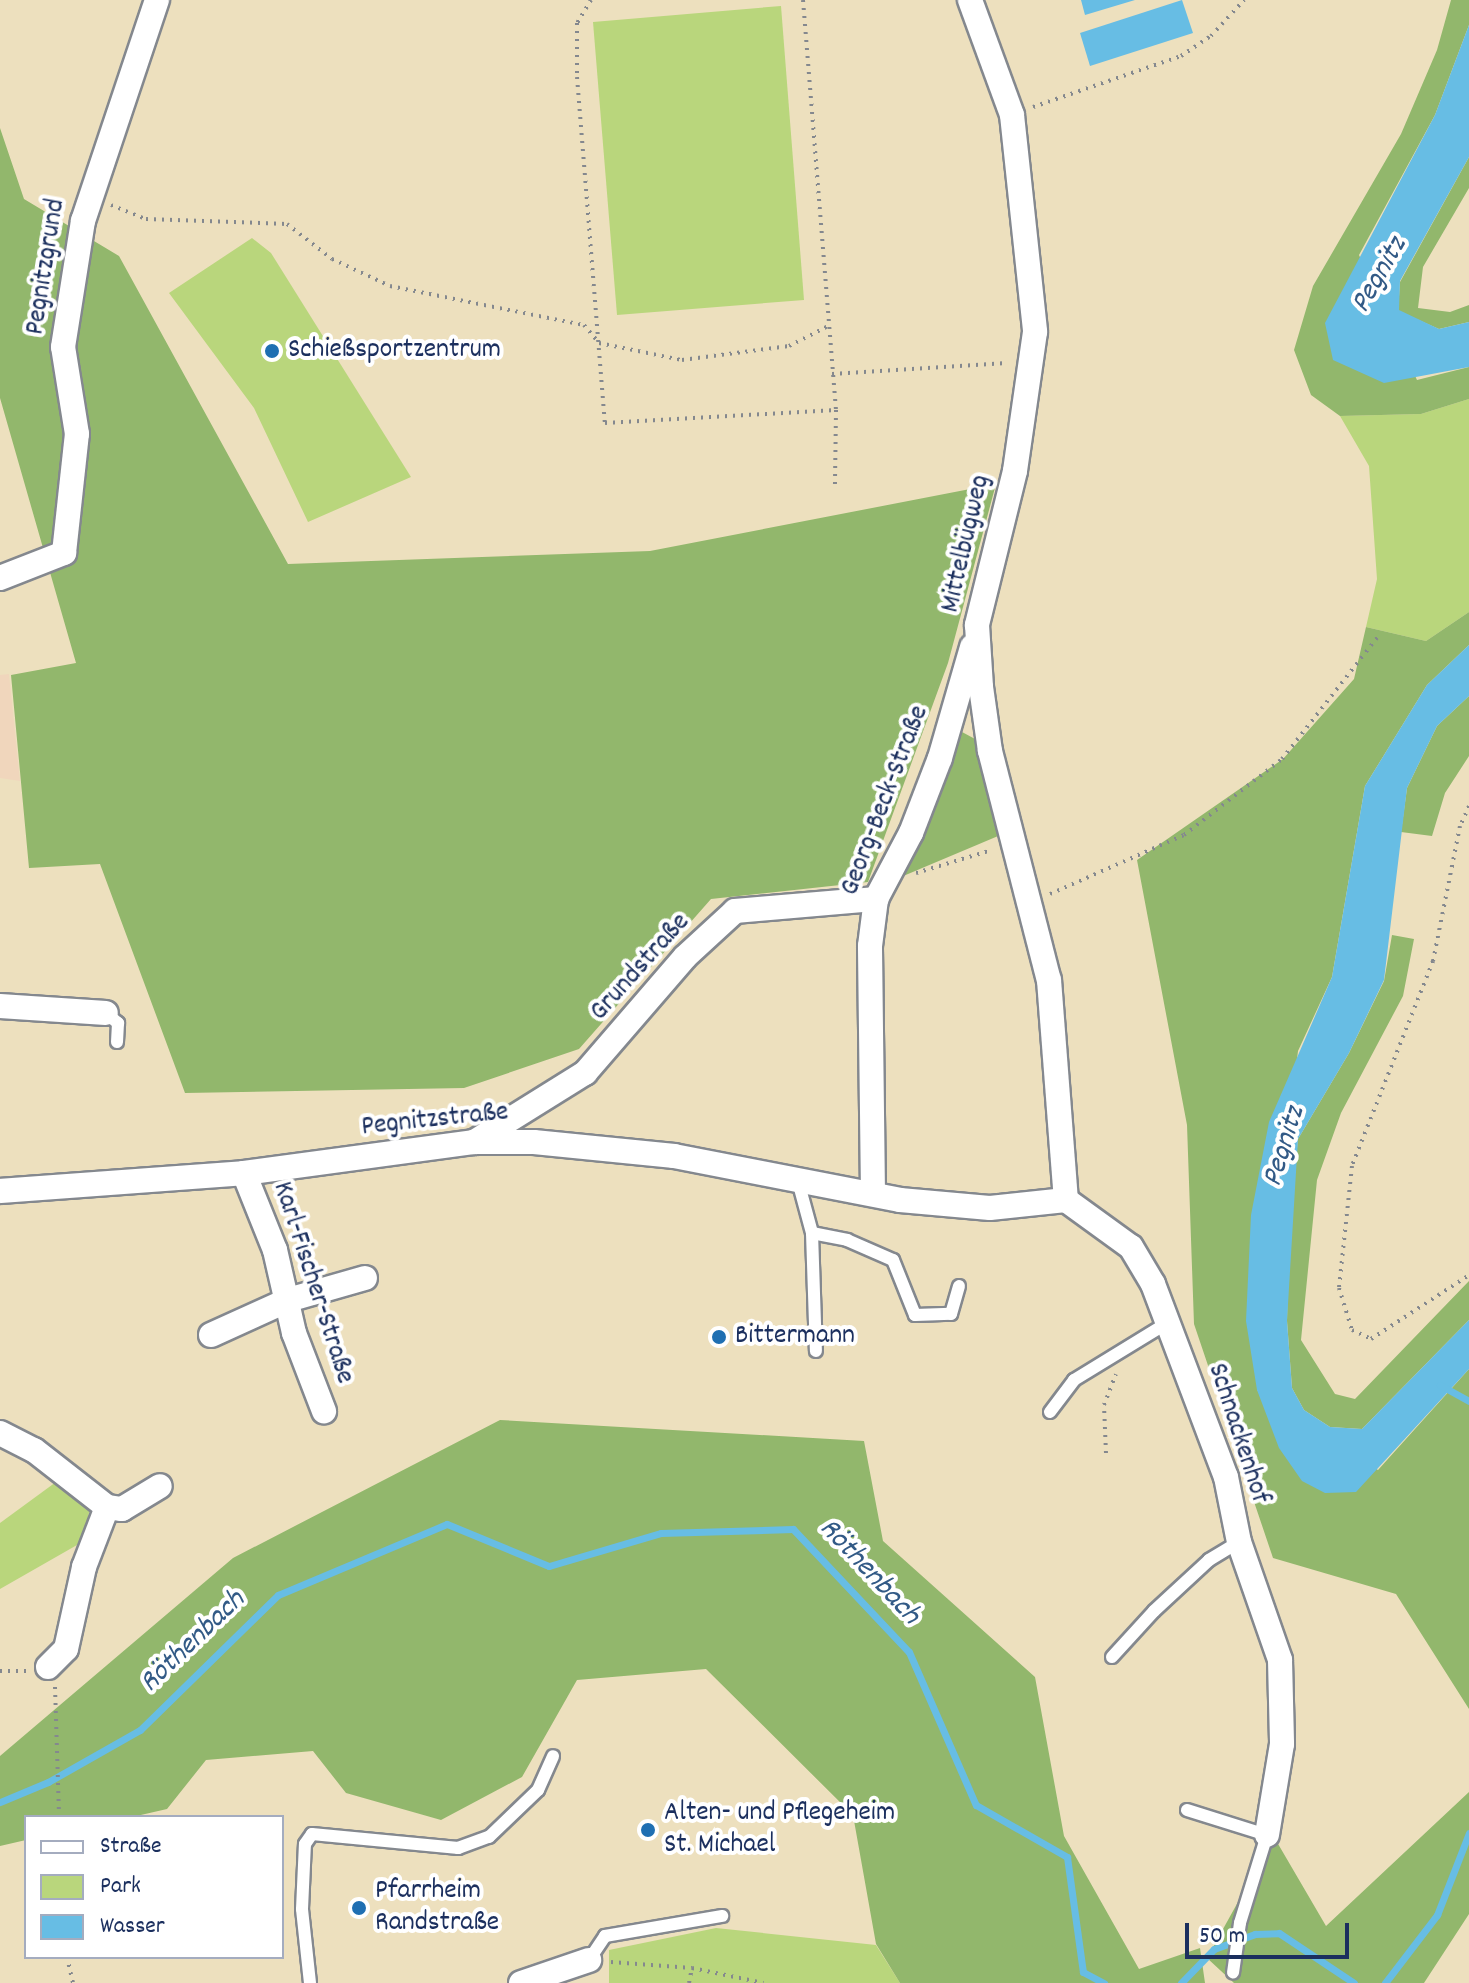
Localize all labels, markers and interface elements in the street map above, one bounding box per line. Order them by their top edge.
street label: Pegnitzgrund [20,197,74,337]
water label: Pegnitz [1345,232,1417,320]
place label: Schießsportzentrum [288,334,501,368]
marker: Schießsportzentrum [263,342,281,360]
street label: Mittelbügweg [935,472,999,616]
street label: Georg-Beck-Straße [834,701,938,901]
street label: Grundstraße [584,907,698,1029]
street label: Pegnitzstraße [360,1097,510,1145]
water label: Pegnitz [1257,1103,1315,1191]
street label: Karl-Fischer-Straße [264,1178,360,1388]
place label: Bittermann [735,1320,855,1354]
marker: Bittermann [710,1328,728,1346]
street label: Schnackenhof [1199,1360,1275,1508]
water label: Röthenbach [810,1512,926,1634]
water label: Röthenbach [134,1584,254,1702]
place label: Alten- und Pflegeheim St. Michael [664,1797,895,1863]
legend [24,1815,284,1959]
marker: Alten- und Pflegeheim St. Michael [639,1821,657,1839]
text: Straße [100,1830,162,1864]
text: Park [100,1870,141,1904]
place label: Pfarrheim Randstraße [375,1875,499,1941]
marker: Pfarrheim Randstraße [350,1899,368,1917]
scale bar [1189,1907,1353,1957]
text: Wasser [100,1910,165,1944]
text: 50 m [1199,1920,1245,1954]

